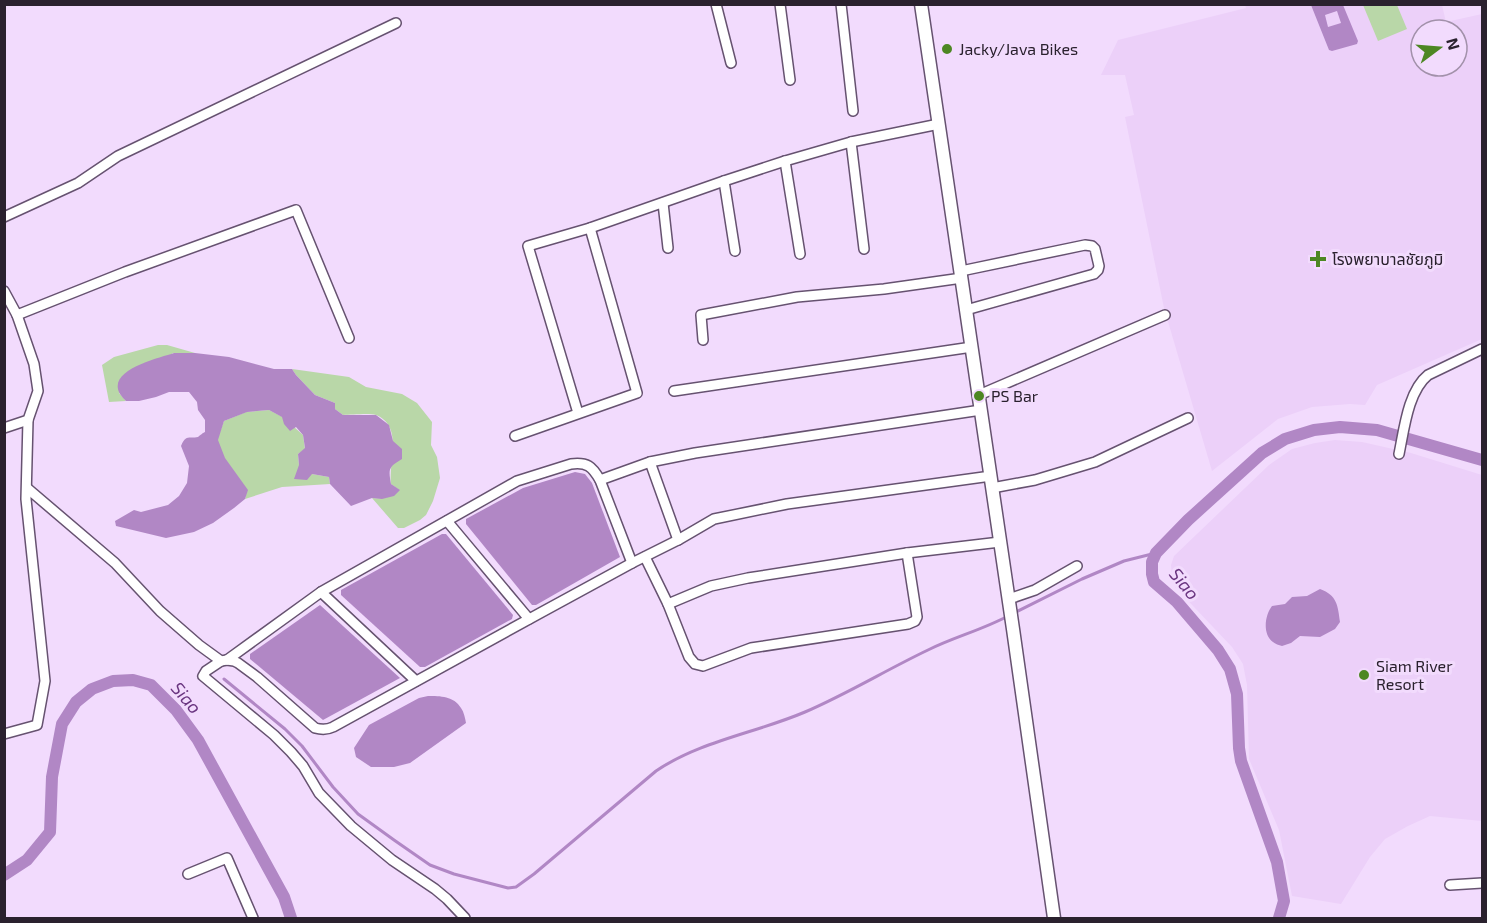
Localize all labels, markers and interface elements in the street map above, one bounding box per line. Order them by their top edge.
north arrow [1409,18,1469,78]
text: N [1443,36,1465,52]
place label: Jacky/Java Bikes [959,39,1078,58]
marker: Jacky/Java Bikes [940,42,954,56]
place label: โรงพยาบาลชัยภูมิ [1332,249,1443,269]
marker: โรงพยาบาลชัยภูมิ [1309,250,1327,268]
place label: PS Bar [991,386,1039,405]
marker: PS Bar [972,389,986,403]
water label: Siao [1165,563,1204,604]
place label: Siam River Resort [1376,656,1453,693]
marker: Siam River Resort [1357,668,1371,682]
water label: Siao [167,677,207,718]

